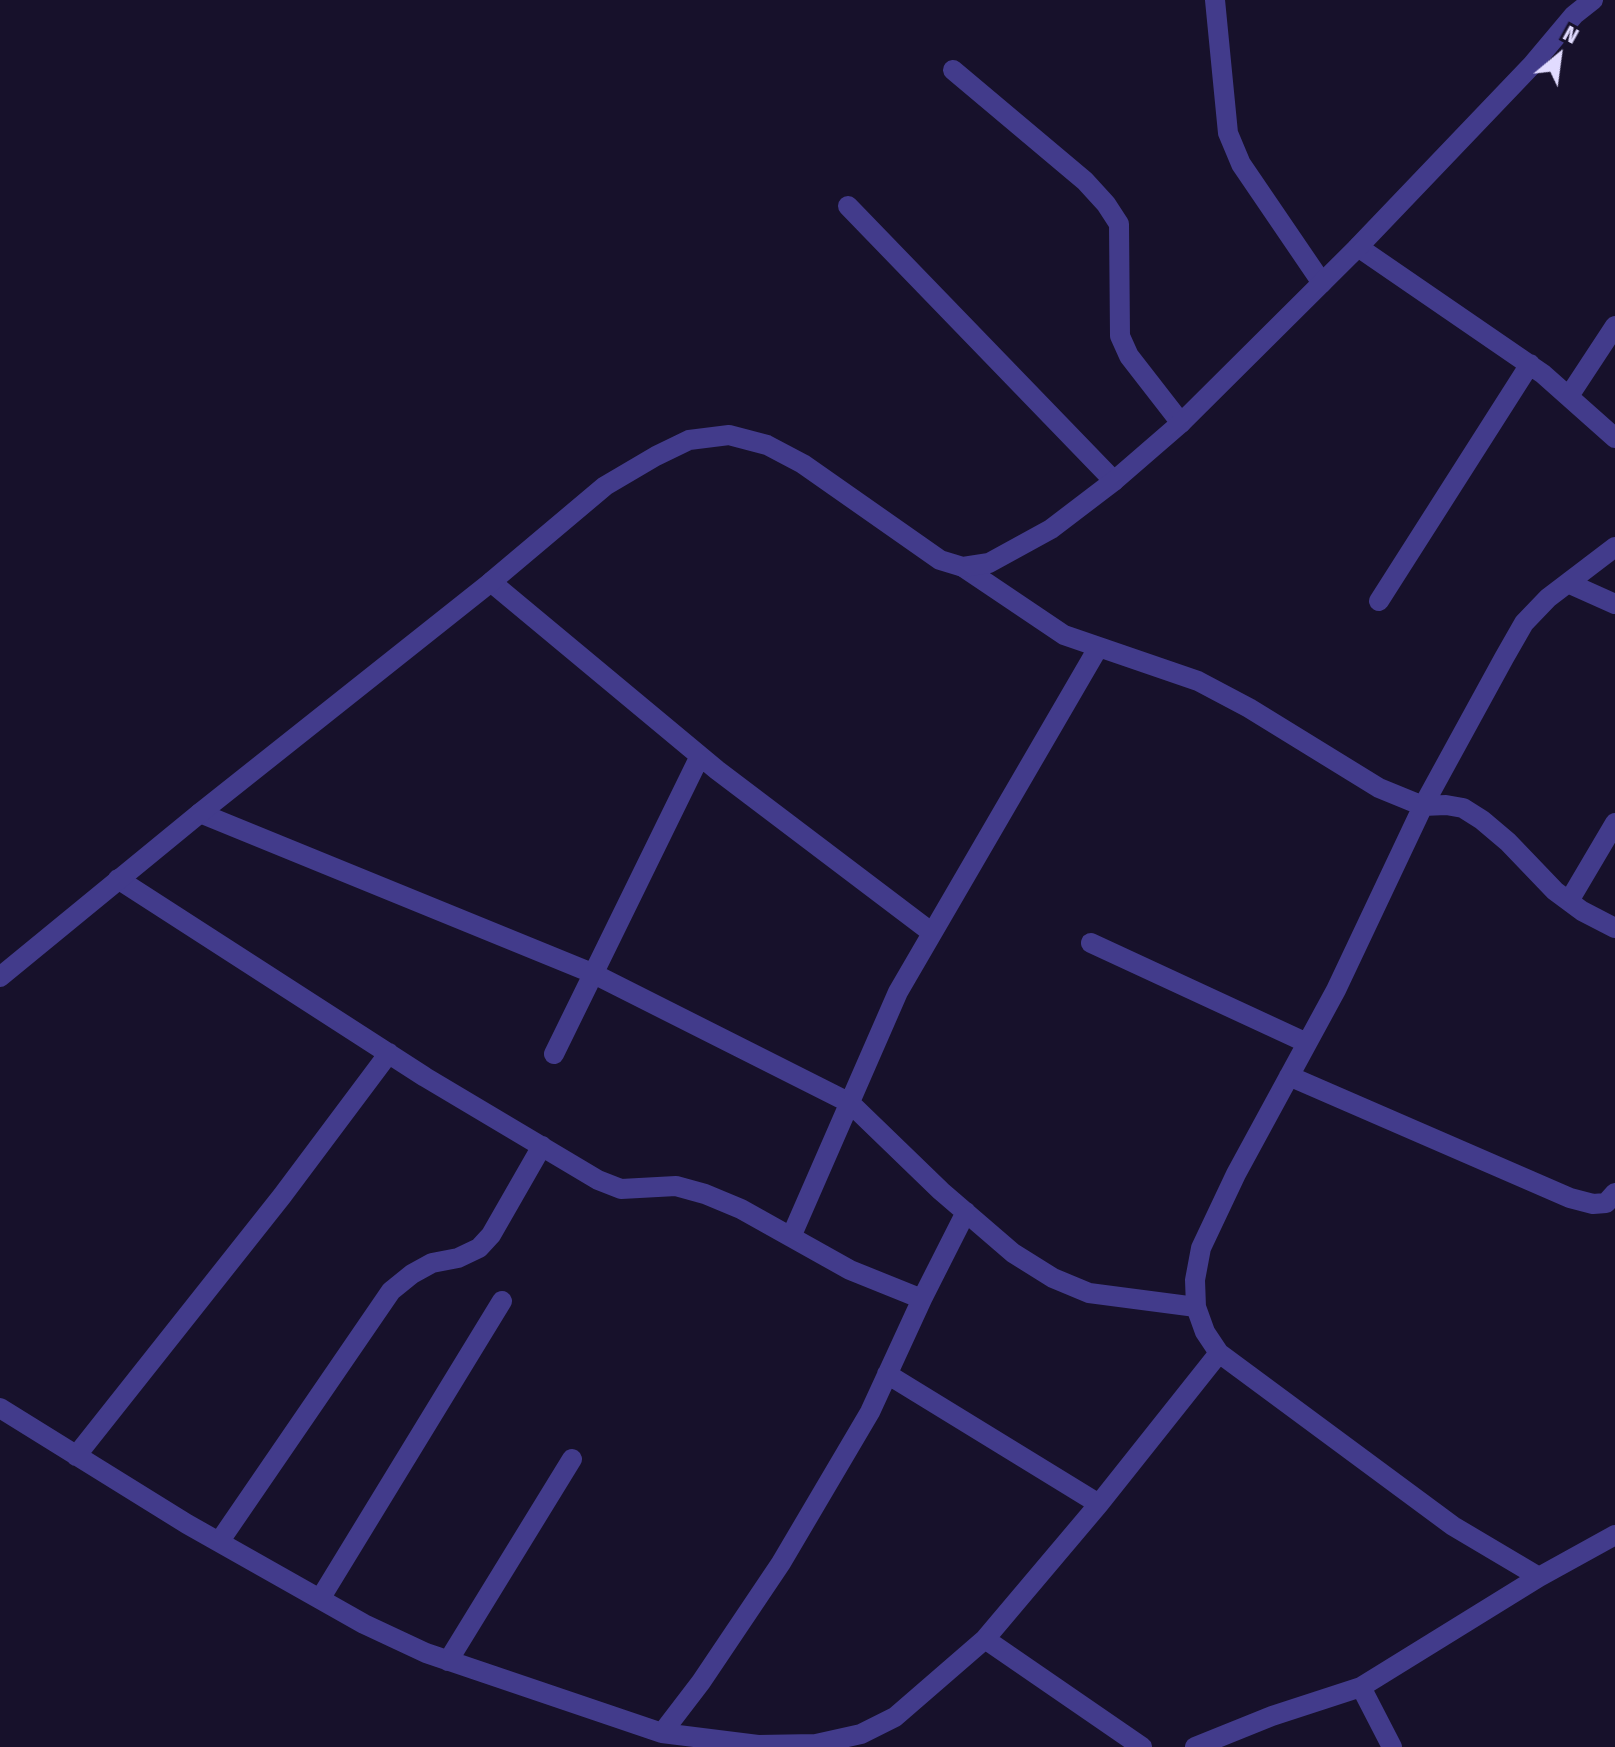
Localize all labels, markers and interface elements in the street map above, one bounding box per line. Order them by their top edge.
north arrow [1519,16,1599,96]
text: N [1559,20,1583,50]

